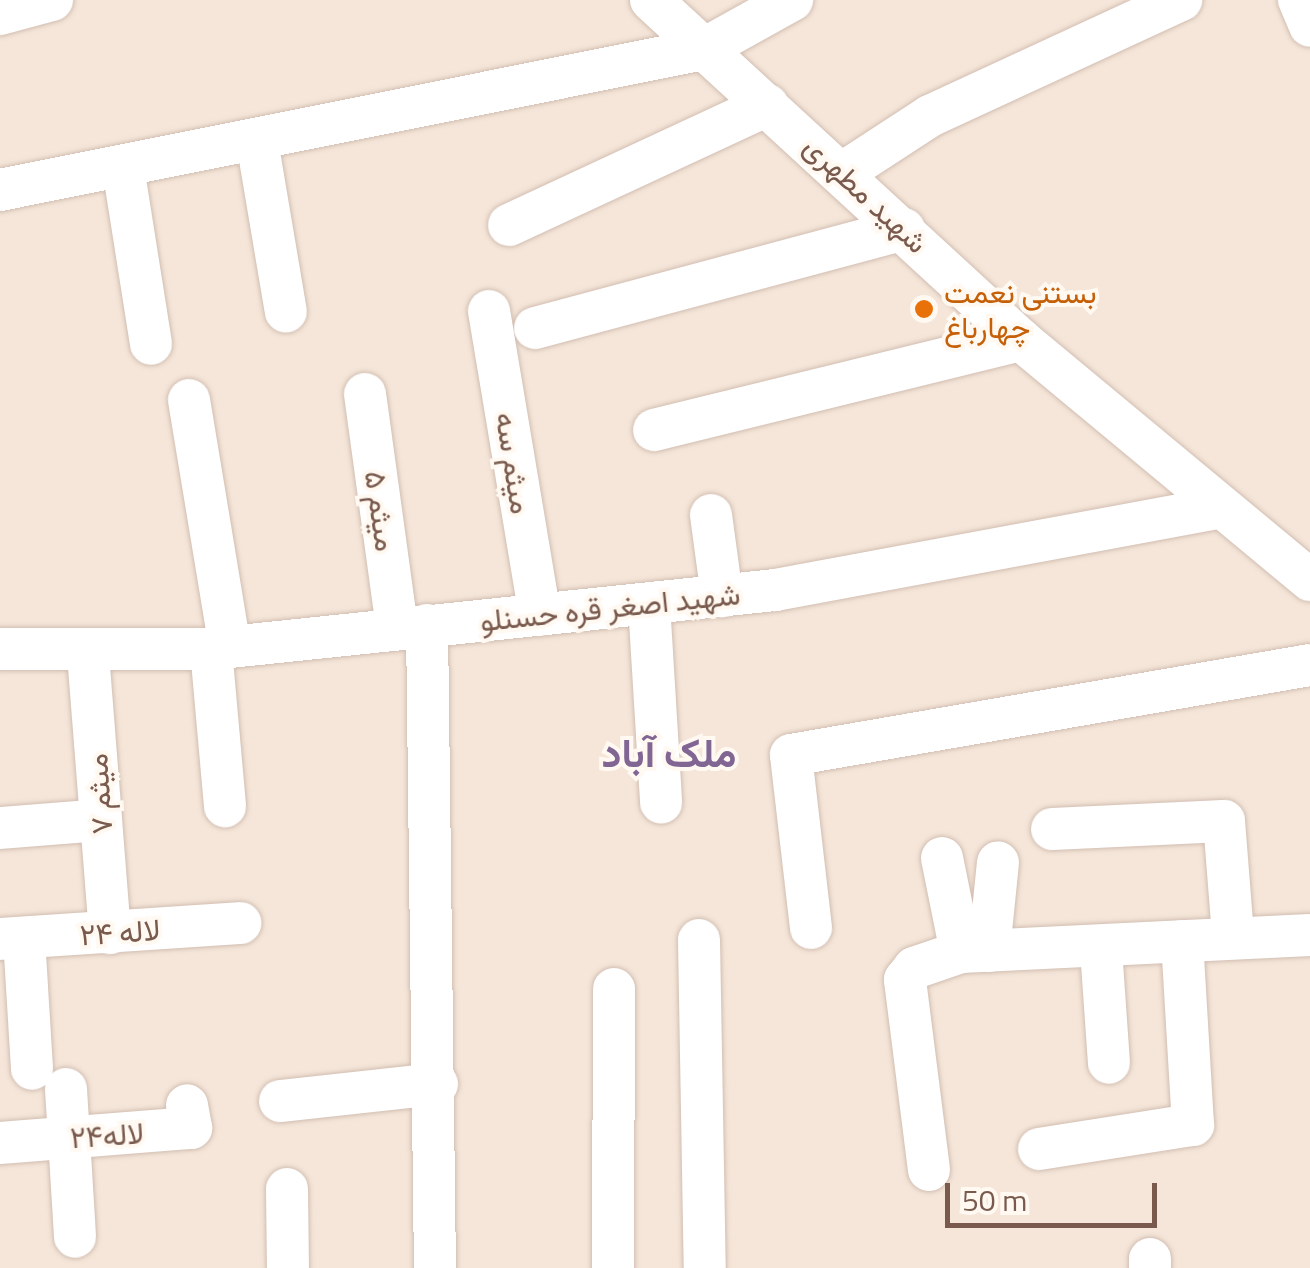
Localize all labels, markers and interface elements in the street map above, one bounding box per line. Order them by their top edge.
street label: شهید مطهری [797,128,935,260]
place label: بستنی نعمت چهارباغ [944,274,1097,344]
marker: بستنی نعمت چهارباغ [913,298,935,320]
street label: میثم سه [488,410,540,516]
street label: میثم ۵ [358,468,404,554]
street label: شهید اصغر قره حسنلو [478,575,742,639]
district label: ملک آباد [602,729,736,777]
street label: میثم ۷ [78,752,120,836]
street label: لاله ۲۴ [78,911,162,953]
street label: لاله۲۴ [69,1114,145,1156]
scale bar [950,1163,1162,1225]
text: 50 m [962,1177,1027,1223]

